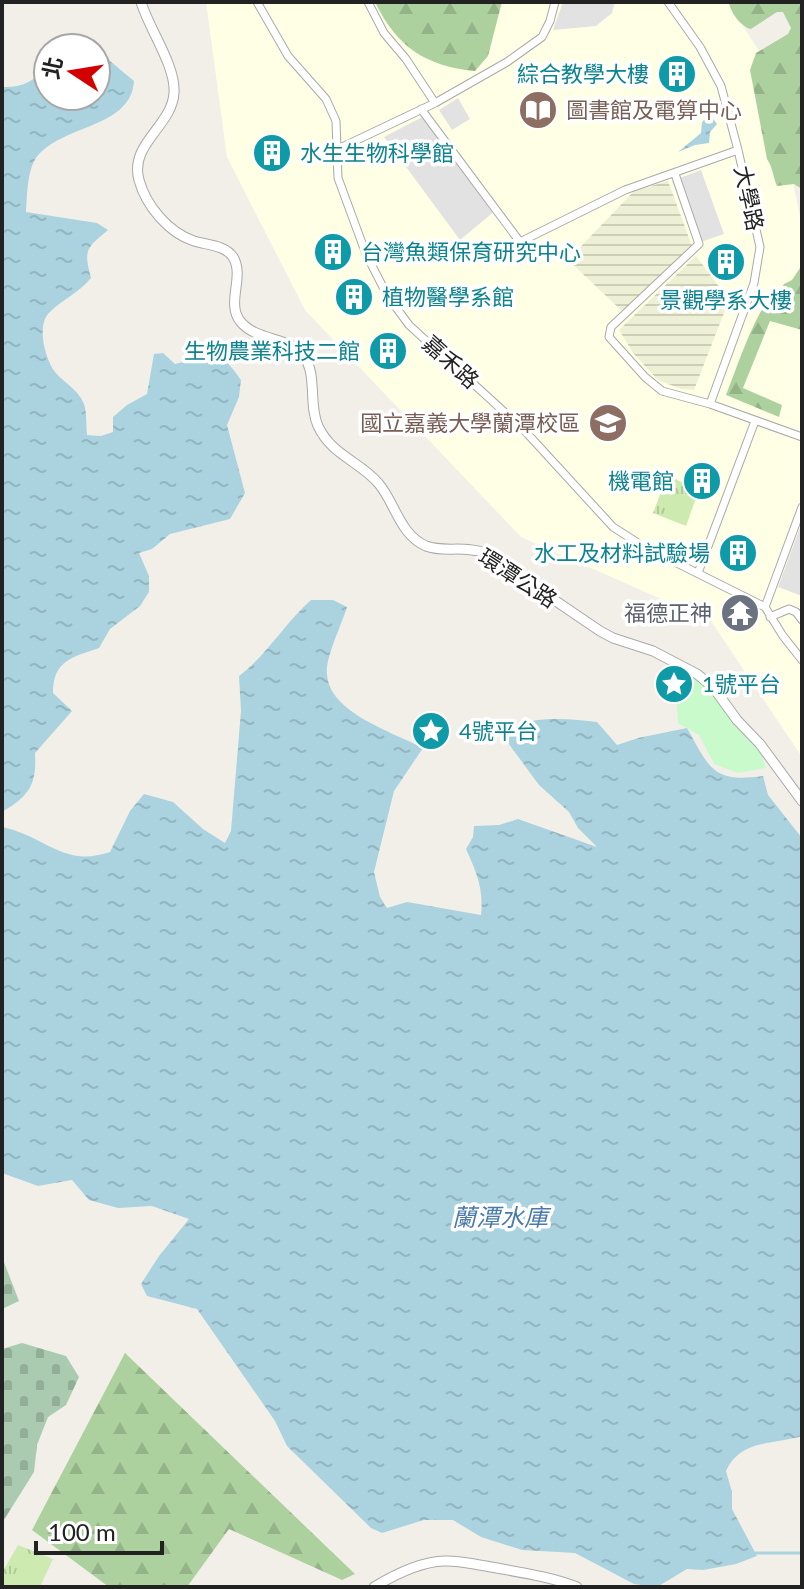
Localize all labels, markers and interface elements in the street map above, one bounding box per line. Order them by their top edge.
north arrow [32,32,112,112]
building icon: 綜合教學大樓 [656,53,698,95]
text: 北 [36,54,67,81]
place label: 綜合教學大樓 [517,60,649,87]
library icon: 圖書館及電算中心 [517,89,559,131]
place label: 圖書館及電算中心 [566,96,742,123]
building icon: 水生生物科學館 [251,132,293,174]
place label: 水生生物科學館 [300,139,454,166]
street label: 大學路 [729,163,770,233]
building icon: 台灣魚類保育研究中心 [312,231,354,273]
place label: 台灣魚類保育研究中心 [361,238,581,265]
building icon: 景觀學系大樓 [705,241,747,283]
building icon: 植物醫學系館 [333,276,375,318]
place label: 植物醫學系館 [382,283,514,310]
place label: 景觀學系大樓 [660,286,792,313]
building icon: 生物農業科技二館 [367,330,409,372]
street label: 嘉禾路 [418,330,485,394]
place label: 生物農業科技二館 [184,337,360,364]
school or university icon: 國立嘉義大學蘭潭校區 [587,402,629,444]
place label: 國立嘉義大學蘭潭校區 [360,409,580,436]
building icon: 機電館 [681,460,723,502]
place label: 機電館 [608,467,674,494]
building icon: 水工及材料試驗場 [717,532,759,574]
place label: 水工及材料試驗場 [534,539,710,566]
street label: 環潭公路 [474,542,563,613]
temple icon: 福德正神 [719,592,761,634]
place label: 福德正神 [624,599,712,626]
place icon: 1號平台 [653,663,695,705]
place label: 1號平台 [702,670,781,697]
place icon: 4號平台 [410,710,452,752]
place label: 4號平台 [459,717,538,744]
water label: 蘭潭水庫 [452,1202,552,1231]
scale bar [36,1505,162,1555]
text: 100 m [48,1517,116,1546]

